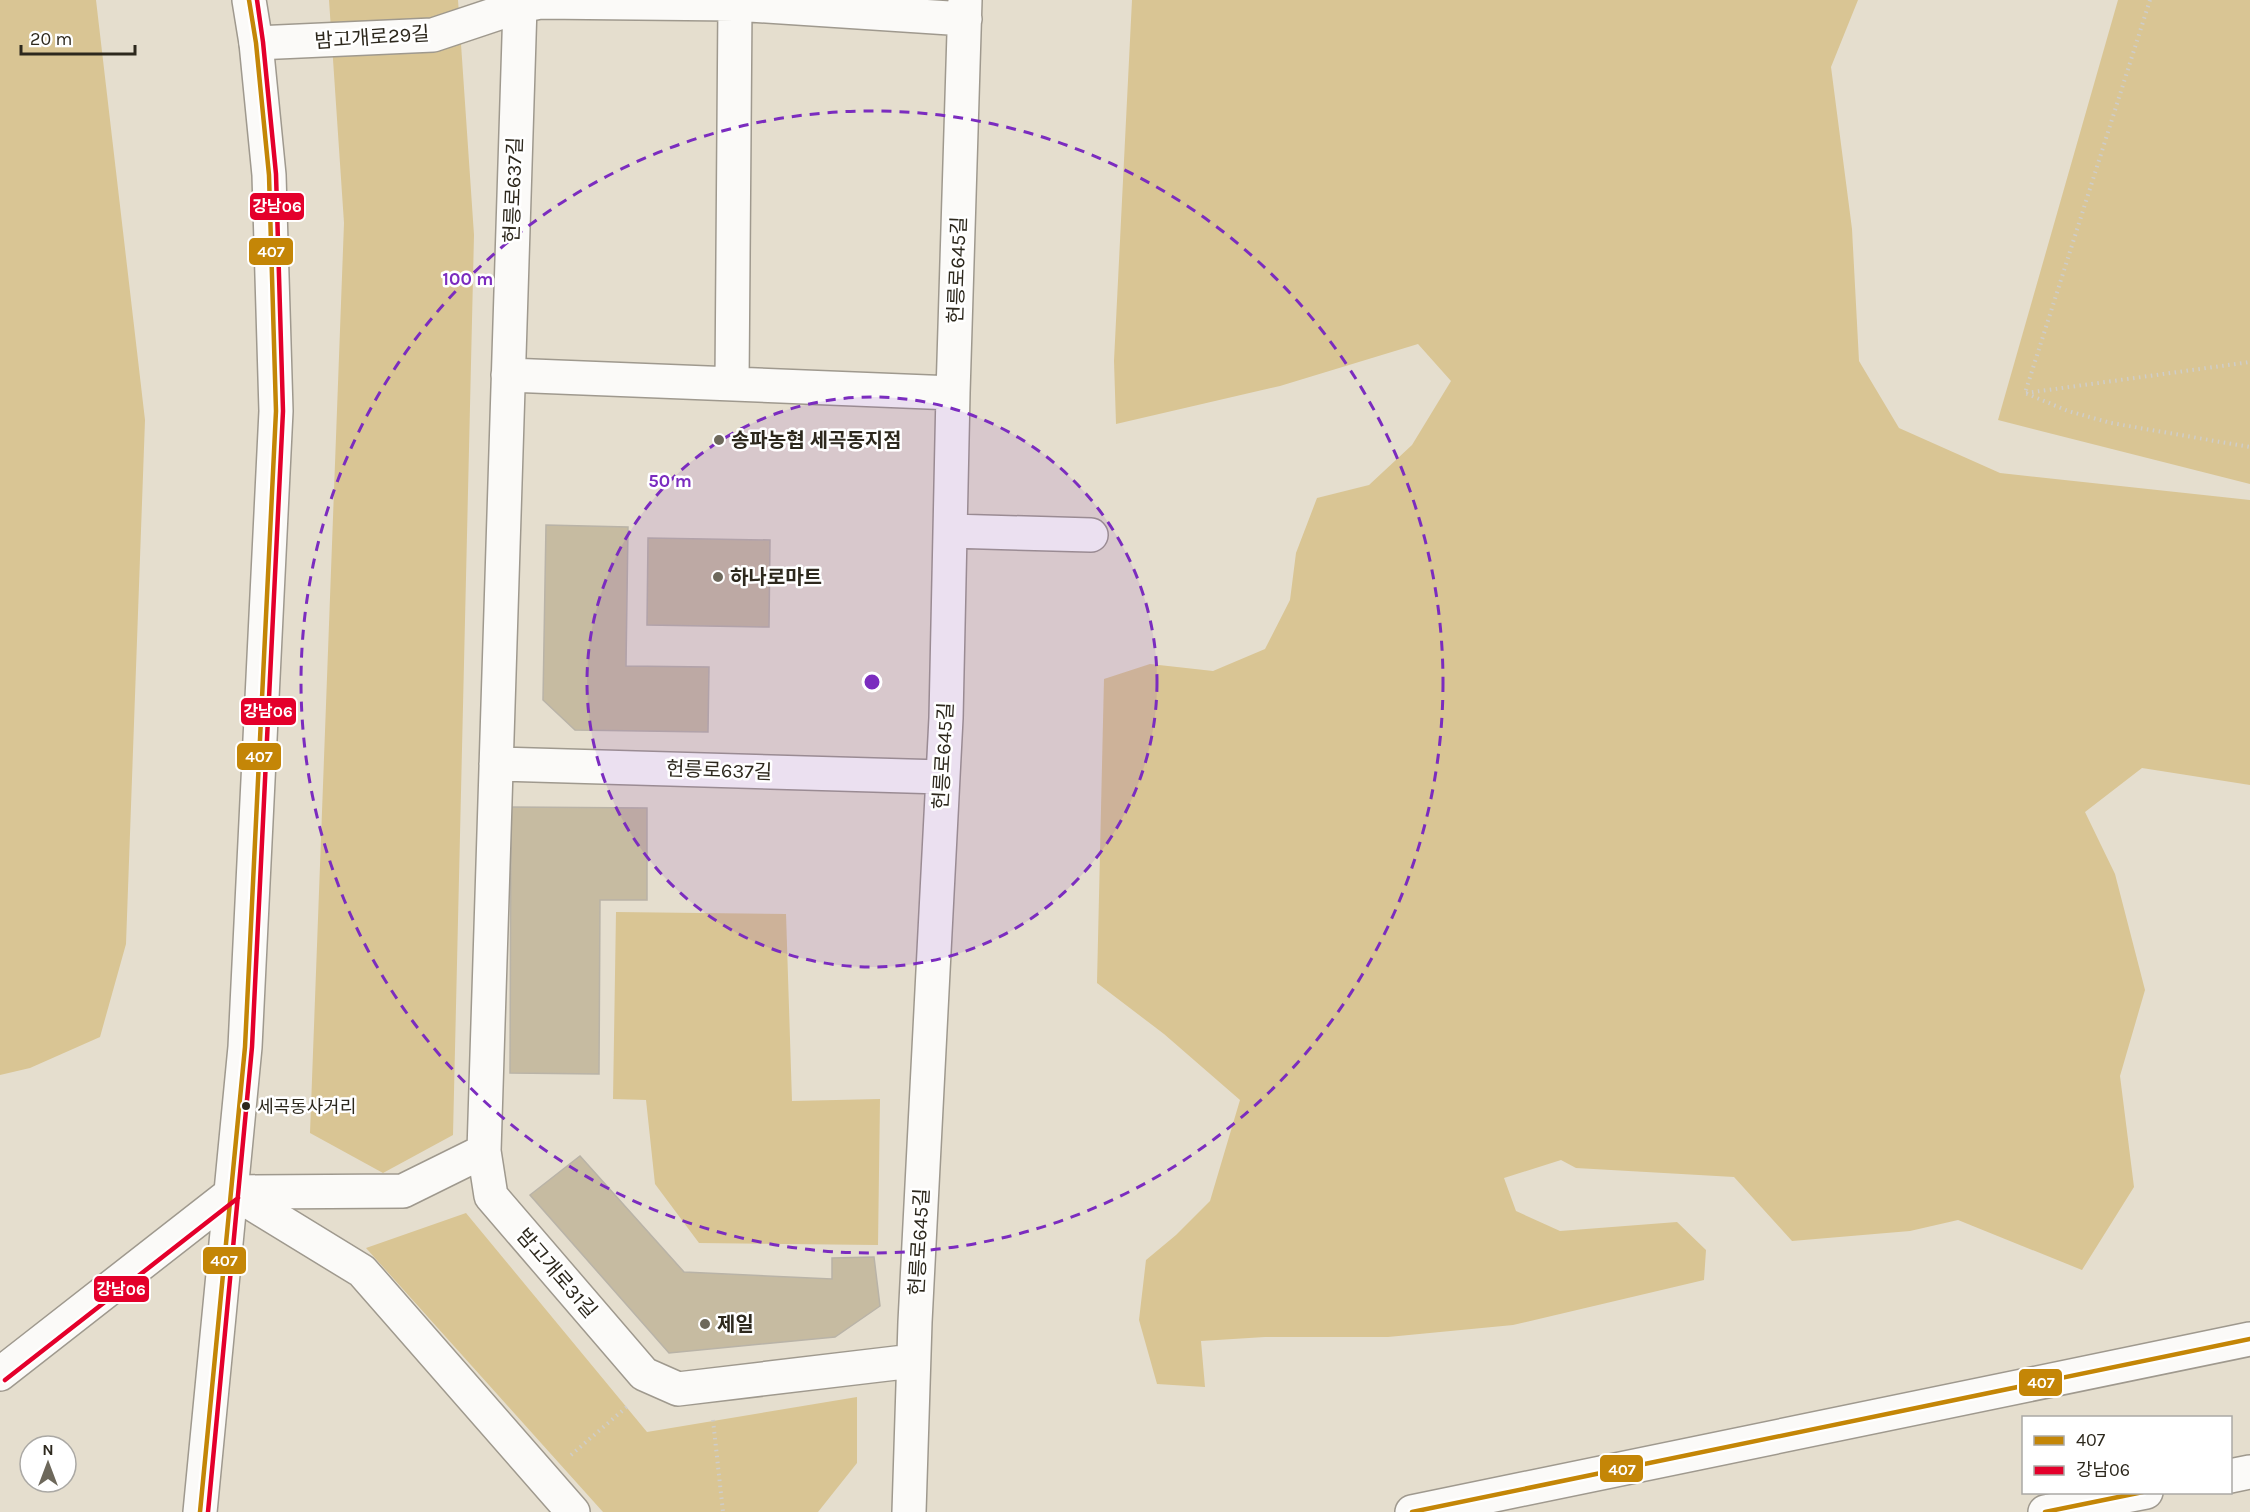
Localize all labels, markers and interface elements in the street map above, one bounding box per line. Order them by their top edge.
scale bar [21,18,135,56]
street label: 밤고개로29길 [314,22,430,53]
text: 20 m [30,28,72,50]
street label: 헌릉로637길 [500,137,527,244]
line badge: 강남06 [249,192,305,221]
text: 강남06 [252,197,302,216]
street label: 헌릉로645길 [944,216,971,324]
line badge: 407 [248,237,294,266]
text: 407 [257,242,285,261]
text: 100 m [443,268,493,290]
place label: 송파농협 세곡동지점 [731,429,902,452]
marker: 송파농협 세곡동지점 [712,433,726,447]
text: 50 m [648,470,692,492]
place label: 하나로마트 [730,566,822,589]
marker: 하나로마트 [711,570,725,584]
centre of rings [862,672,882,692]
line badge: 강남06 [240,697,297,726]
text: 강남06 [243,702,293,721]
street label: 헌릉로645길 [929,702,958,810]
line badge: 407 [236,742,282,771]
text: 407 [245,747,273,766]
street label: 헌릉로637길 [665,757,772,784]
place label: 세곡동사거리 [257,1096,356,1118]
marker: 세곡동사거리 [240,1100,252,1112]
street label: 헌릉로645길 [905,1188,934,1296]
street label: 밤고개로31길 [512,1224,602,1323]
line badge: 407 [202,1246,247,1275]
text: 407 [210,1251,238,1270]
line badge: 강남06 [93,1275,150,1303]
text: 강남06 [96,1280,146,1299]
place label: 제일 [717,1313,754,1336]
marker: 제일 [698,1317,712,1331]
line badge: 407 [2018,1368,2063,1397]
text: 407 [2027,1373,2055,1392]
legend [2022,1416,2232,1494]
text: 407 [2076,1429,2106,1451]
north arrow [18,1434,78,1494]
text: N [42,1440,54,1459]
line badge: 407 [1599,1454,1644,1483]
text: 강남06 [2076,1459,2130,1481]
text: 407 [1608,1460,1636,1479]

